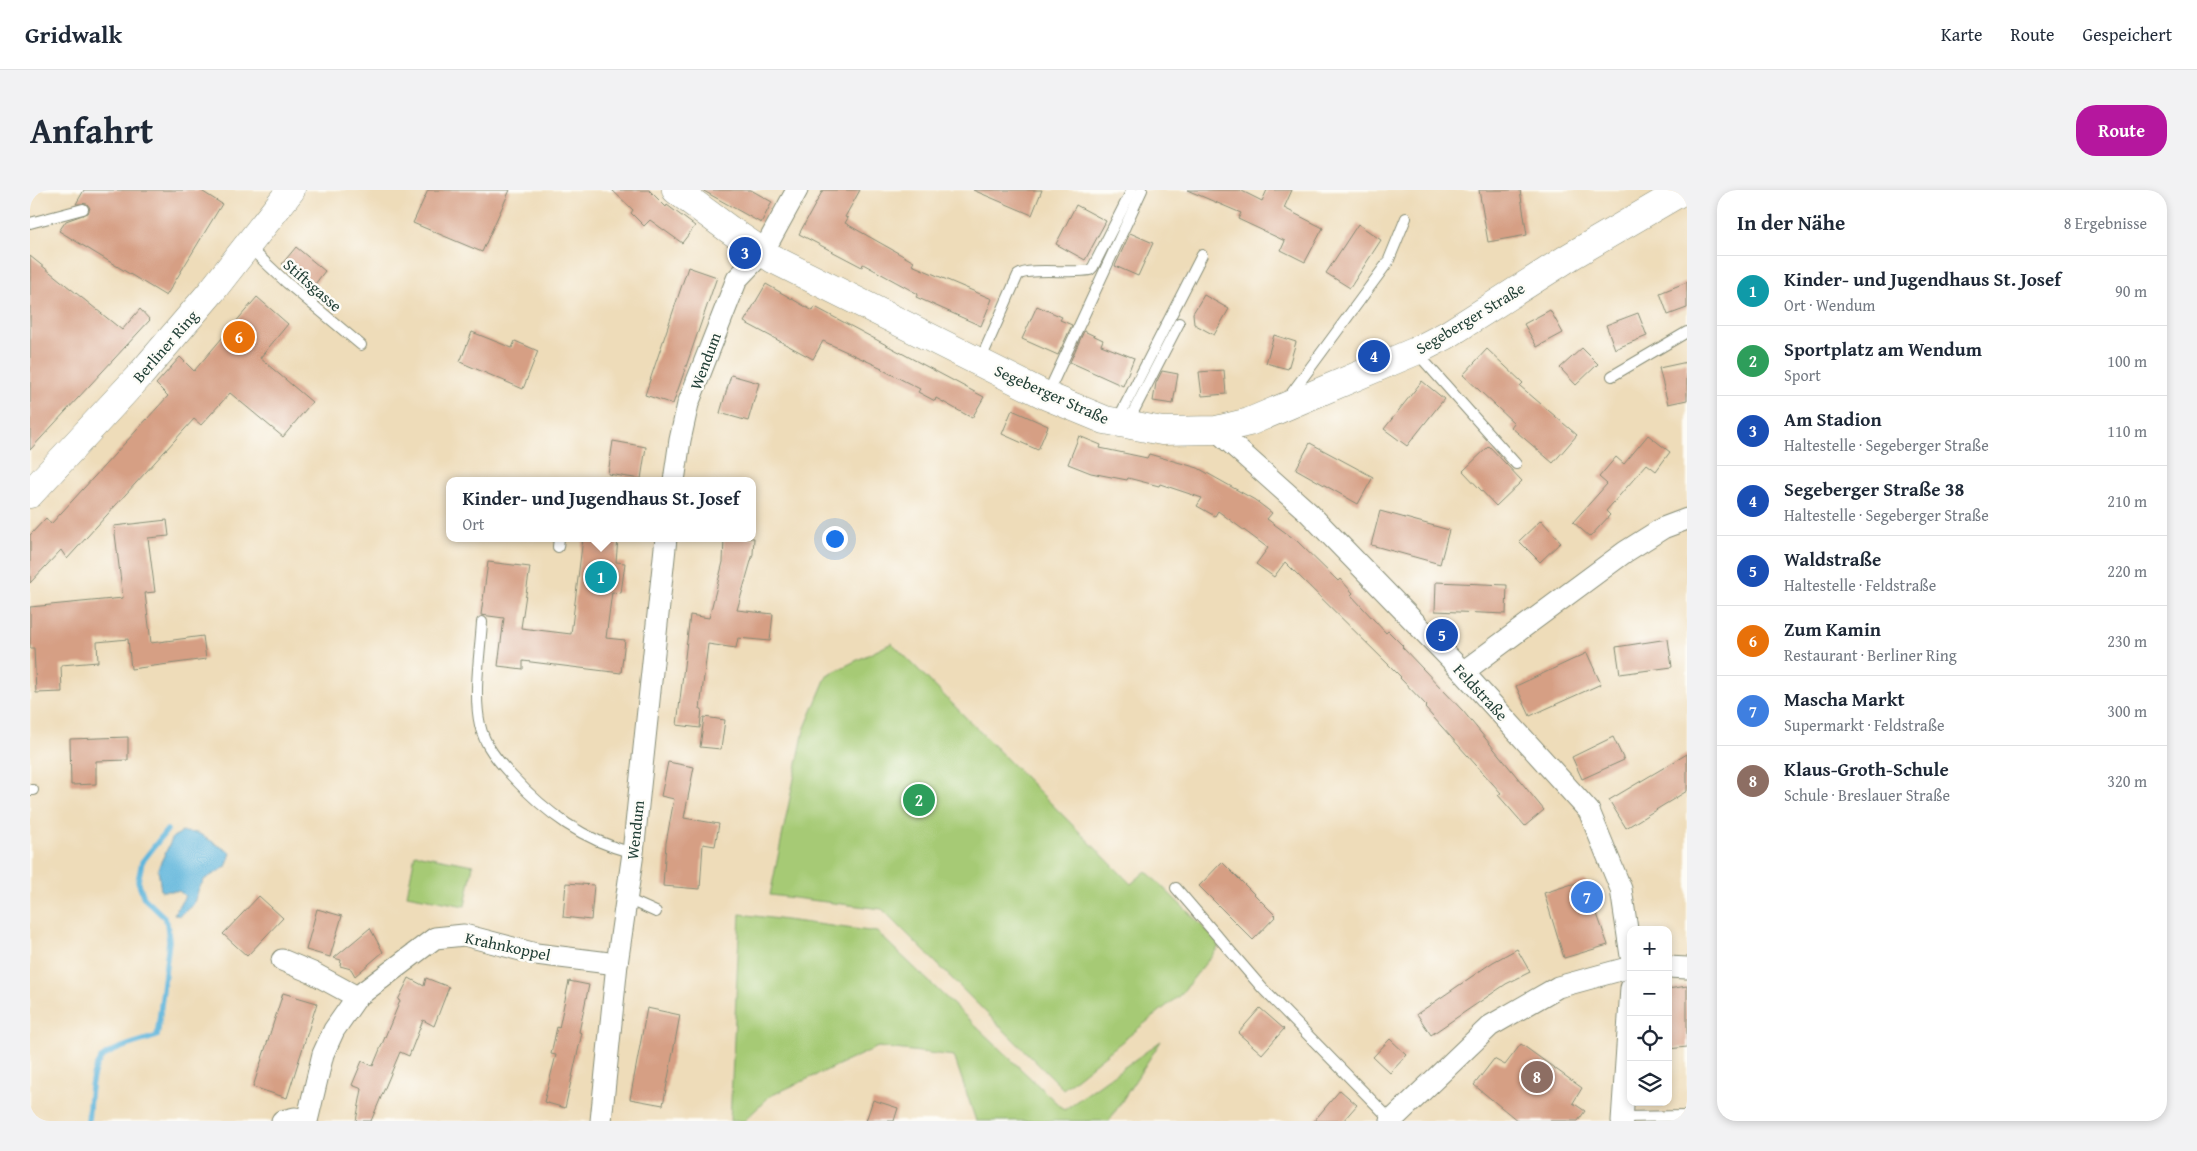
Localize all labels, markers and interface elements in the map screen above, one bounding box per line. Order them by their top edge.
text: Gridwalk [25,17,122,52]
text: Karte [1941,21,1982,48]
text: Route [2010,21,2055,48]
text: Gespeichert [2083,21,2172,48]
text: Anfahrt [30,105,153,156]
button: Route [2076,105,2167,156]
text: In der Nähe [1737,207,1845,238]
text: 8 Ergebnisse [2064,211,2147,235]
pin: 3 [729,234,761,272]
street label: Stiftsgasse [278,253,348,317]
text: Kinder- und Jugendhaus St. Josef [1784,265,2061,293]
street label: Segeberger Straße [1411,276,1529,360]
text: 1 [1749,279,1757,303]
text: 90 m [2115,279,2147,303]
text: Ort · Wendum [1784,293,1875,317]
street label: Berliner Ring [127,304,203,388]
pin: 6 [223,318,255,356]
street label: Wendum [683,329,727,393]
text: Sportplatz am Wendum [1784,335,1982,363]
pin: 4 [1358,337,1390,375]
text: 2 [1749,349,1757,373]
text: 100 m [2107,349,2147,373]
street label: Segeberger Straße [991,358,1113,430]
text: Sport [1784,363,1821,387]
text: Am Stadion [1784,405,1882,433]
text: 3 [1749,419,1757,443]
text: 110 m [2107,419,2147,443]
text: Haltestelle · Segeberger Straße [1784,433,1989,457]
text: Segeberger Straße 38 [1784,475,1964,503]
popup [446,477,756,542]
text: Kinder- und Jugendhaus St. Josef [463,484,739,512]
text: 4 [1749,489,1757,513]
text: 210 m [2107,489,2147,513]
text: Haltestelle · Segeberger Straße [1784,503,1989,527]
text: Ort [463,512,484,536]
your location [822,526,848,552]
text: Waldstraße [1784,545,1881,573]
pin: 1 [585,558,617,596]
text: 5 [1749,559,1757,583]
text: 220 m [2107,559,2147,583]
text: Haltestelle · Feldstraße [1784,573,1936,597]
text: Zum Kamin [1784,615,1881,643]
pin: 5 [1426,616,1458,654]
text: 6 [1749,629,1757,653]
text: 230 m [2107,629,2147,653]
text: Restaurant · Berliner Ring [1784,643,1957,667]
street label: Feldstraße [1448,658,1514,726]
text: Mascha Markt [1784,685,1905,713]
text: 7 [1749,699,1757,723]
text: 300 m [2107,699,2147,723]
text: Supermarkt · Feldstraße [1784,713,1945,737]
text: Klaus-Groth-Schule [1784,755,1949,783]
text: 8 [1749,769,1757,793]
text: 320 m [2107,769,2147,793]
pin: 2 [903,781,935,819]
text: Schule · Breslauer Straße [1784,783,1950,807]
street label: Wendum [620,799,650,861]
pin: 7 [1571,878,1603,916]
street label: Krahnkoppel [463,925,553,967]
map controls [1627,926,1672,1106]
button: + [1627,926,1672,971]
button: − [1627,971,1672,1016]
button: locate [1627,1016,1672,1061]
pin: 8 [1521,1058,1553,1096]
button: layers [1627,1061,1672,1106]

